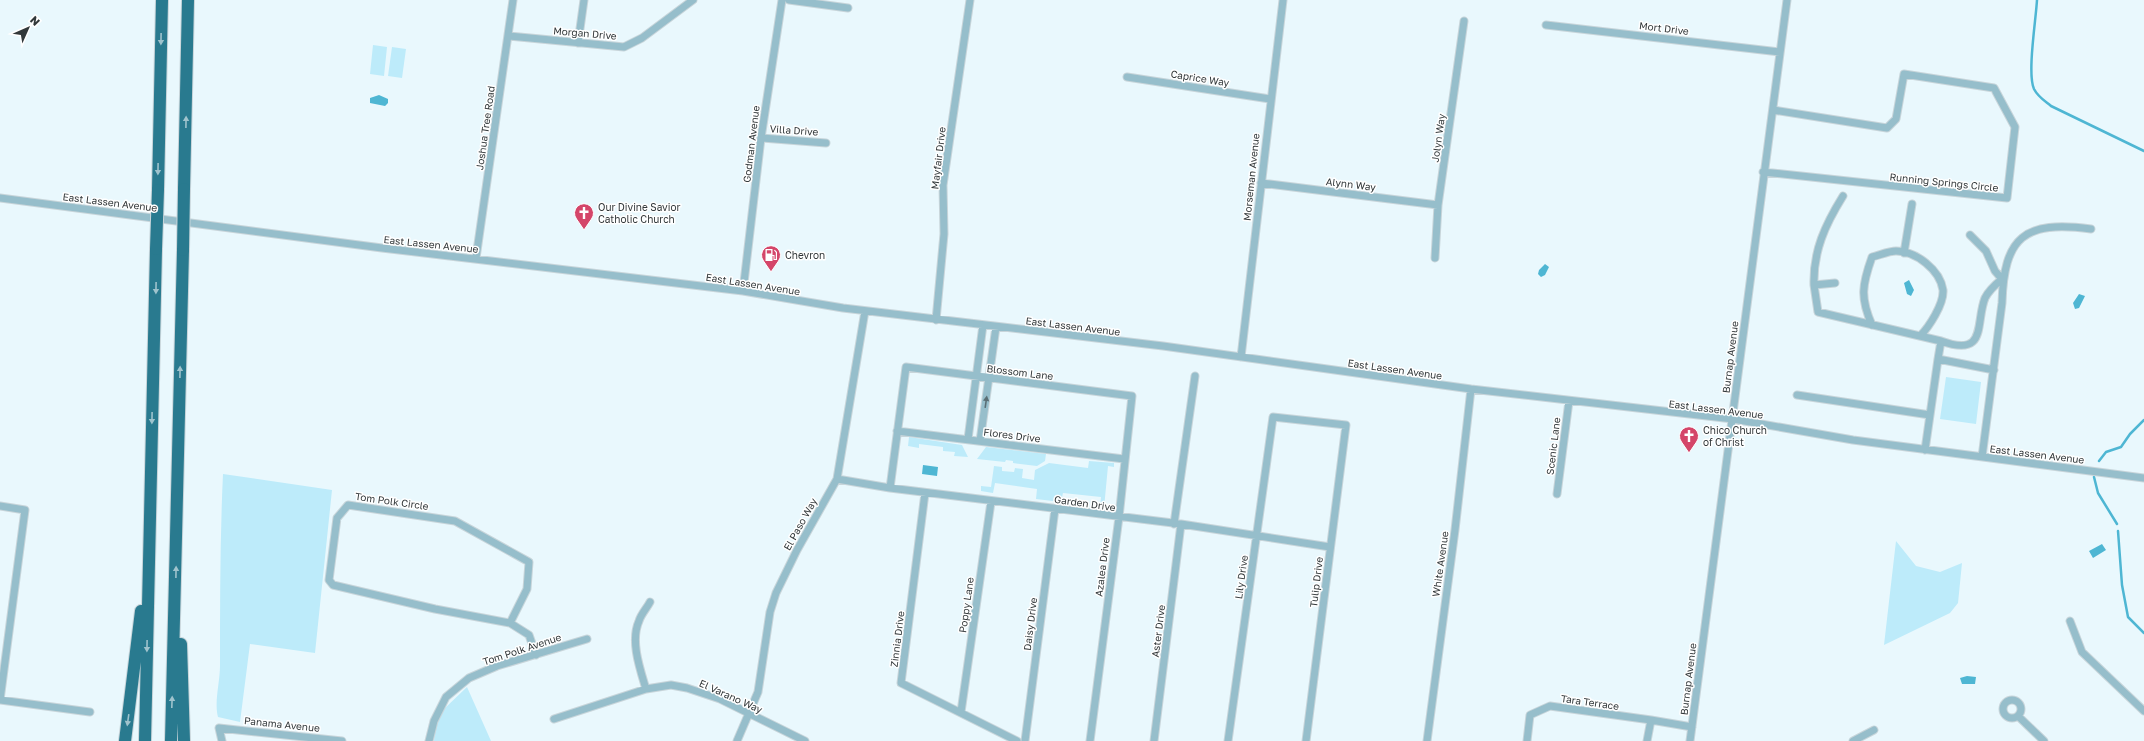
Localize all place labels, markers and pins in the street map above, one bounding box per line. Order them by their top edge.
place label: Our Divine Savior Catholic Church [598,201,680,225]
church icon: Our Divine Savior Catholic Church [573,202,595,230]
fuel station icon: Chevron [760,244,782,272]
place label: Chevron [785,249,825,261]
place label: Chico Church of Christ [1703,424,1767,448]
church icon: Chico Church of Christ [1678,425,1700,453]

